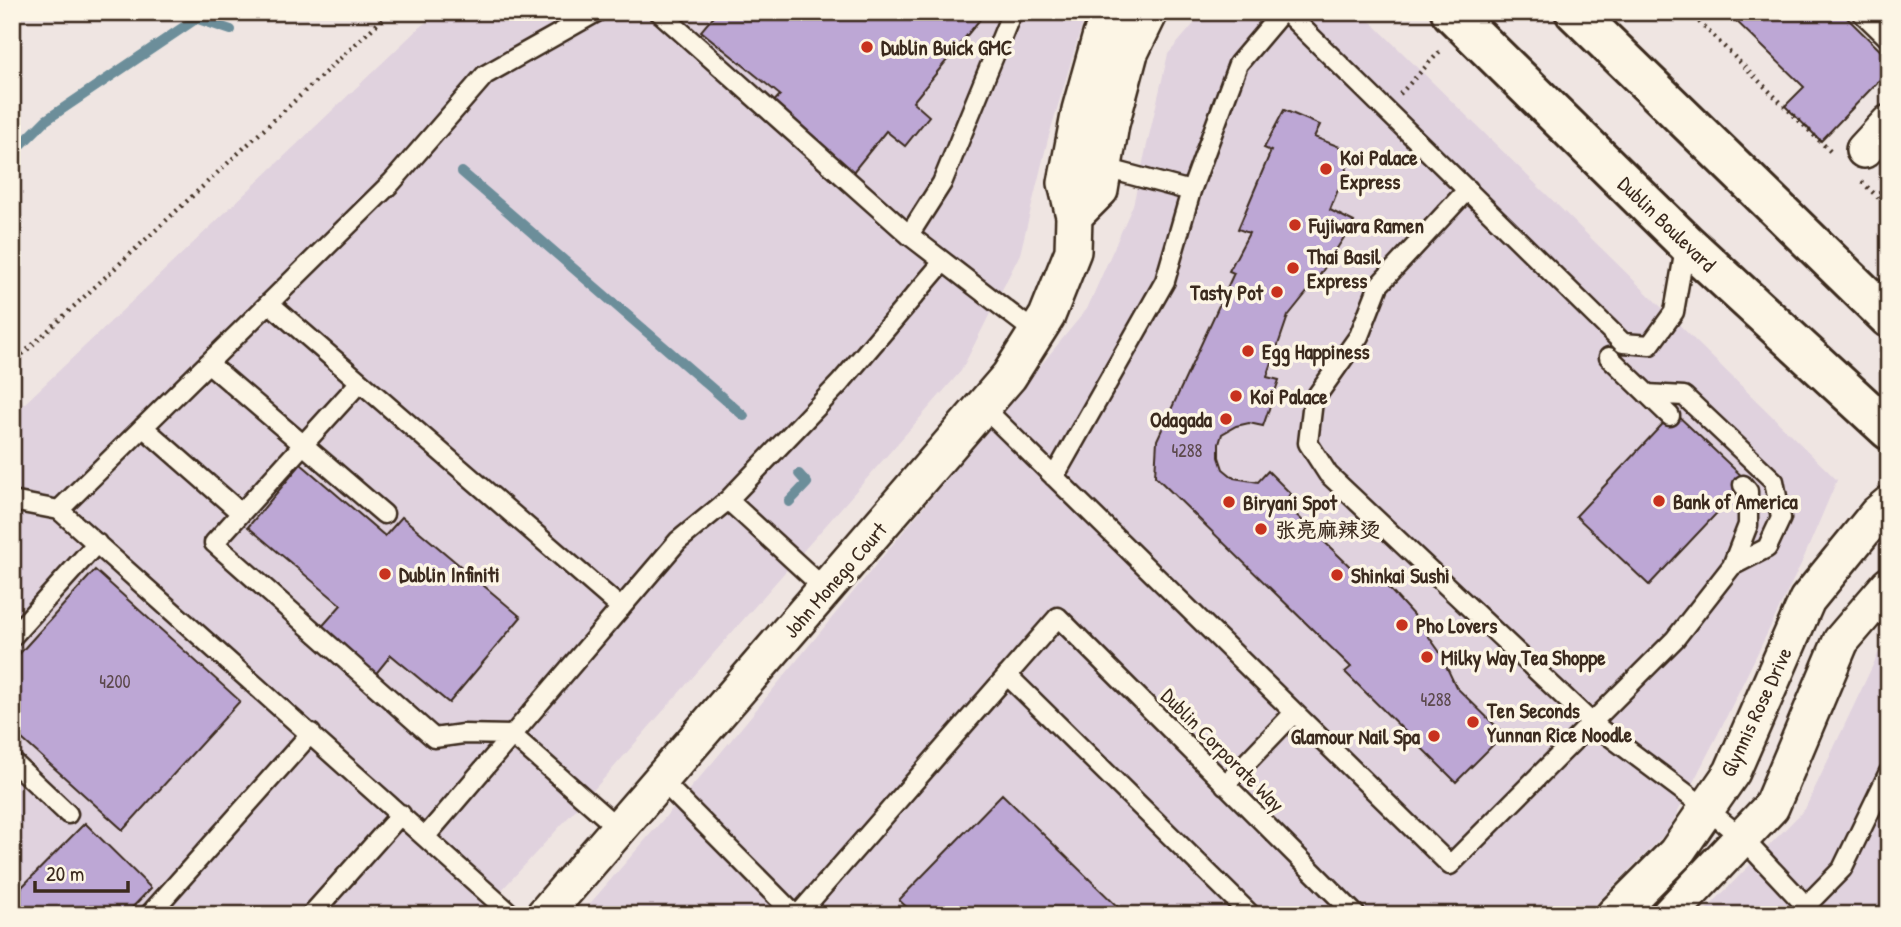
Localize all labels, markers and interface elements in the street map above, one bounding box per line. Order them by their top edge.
place label: Dublin Buick GMC [881,33,1012,62]
marker: Dublin Buick GMC [859,39,875,55]
place label: Koi Palace Express [1340,143,1418,197]
marker: Koi Palace Express [1318,161,1334,177]
street label: Dublin Boulevard [1612,170,1722,278]
place label: Fujiwara Ramen [1308,211,1424,240]
marker: Fujiwara Ramen [1287,217,1303,233]
place label: Thai Basil Express [1306,242,1381,296]
marker: Thai Basil Express [1285,260,1301,276]
place label: Tasty Pot [1189,278,1264,308]
marker: Tasty Pot [1269,284,1285,300]
place label: Egg Happiness [1262,337,1370,367]
marker: Egg Happiness [1240,343,1256,359]
place label: Koi Palace [1250,382,1328,411]
marker: Koi Palace [1228,388,1244,404]
place label: Odagada [1150,405,1213,435]
marker: Odagada [1218,411,1234,427]
house number: 4288 [1172,438,1203,463]
place label: Bank of America [1673,487,1799,516]
place label: Biryani Spot [1243,488,1338,518]
marker: Bank of America [1651,493,1667,509]
marker: Biryani Spot [1221,494,1237,510]
street label: John Monego Court [777,515,894,644]
place label: 张亮麻辣烫 [1275,515,1380,544]
marker: 张亮麻辣烫 [1253,521,1269,537]
place label: Dublin Infiniti [399,560,500,589]
place label: Shinkai Sushi [1351,561,1450,590]
marker: Dublin Infiniti [377,566,393,582]
marker: Shinkai Sushi [1329,567,1345,583]
place label: Pho Lovers [1416,611,1497,640]
marker: Pho Lovers [1394,617,1410,633]
street label: Glynnis Rose Drive [1713,642,1799,782]
place label: Milky Way Tea Shoppe [1441,643,1606,673]
marker: Milky Way Tea Shoppe [1419,649,1435,665]
house number: 4200 [99,669,131,694]
street label: Dublin Corporate Way [1155,682,1291,818]
house number: 4288 [1421,687,1452,712]
place label: Ten Seconds Yunnan Rice Noodle [1486,696,1633,749]
marker: Ten Seconds Yunnan Rice Noodle [1465,714,1481,730]
place label: Glamour Nail Spa [1291,722,1421,752]
marker: Glamour Nail Spa [1426,728,1442,744]
scale bar [35,850,128,894]
text: 20 m [46,859,84,888]

